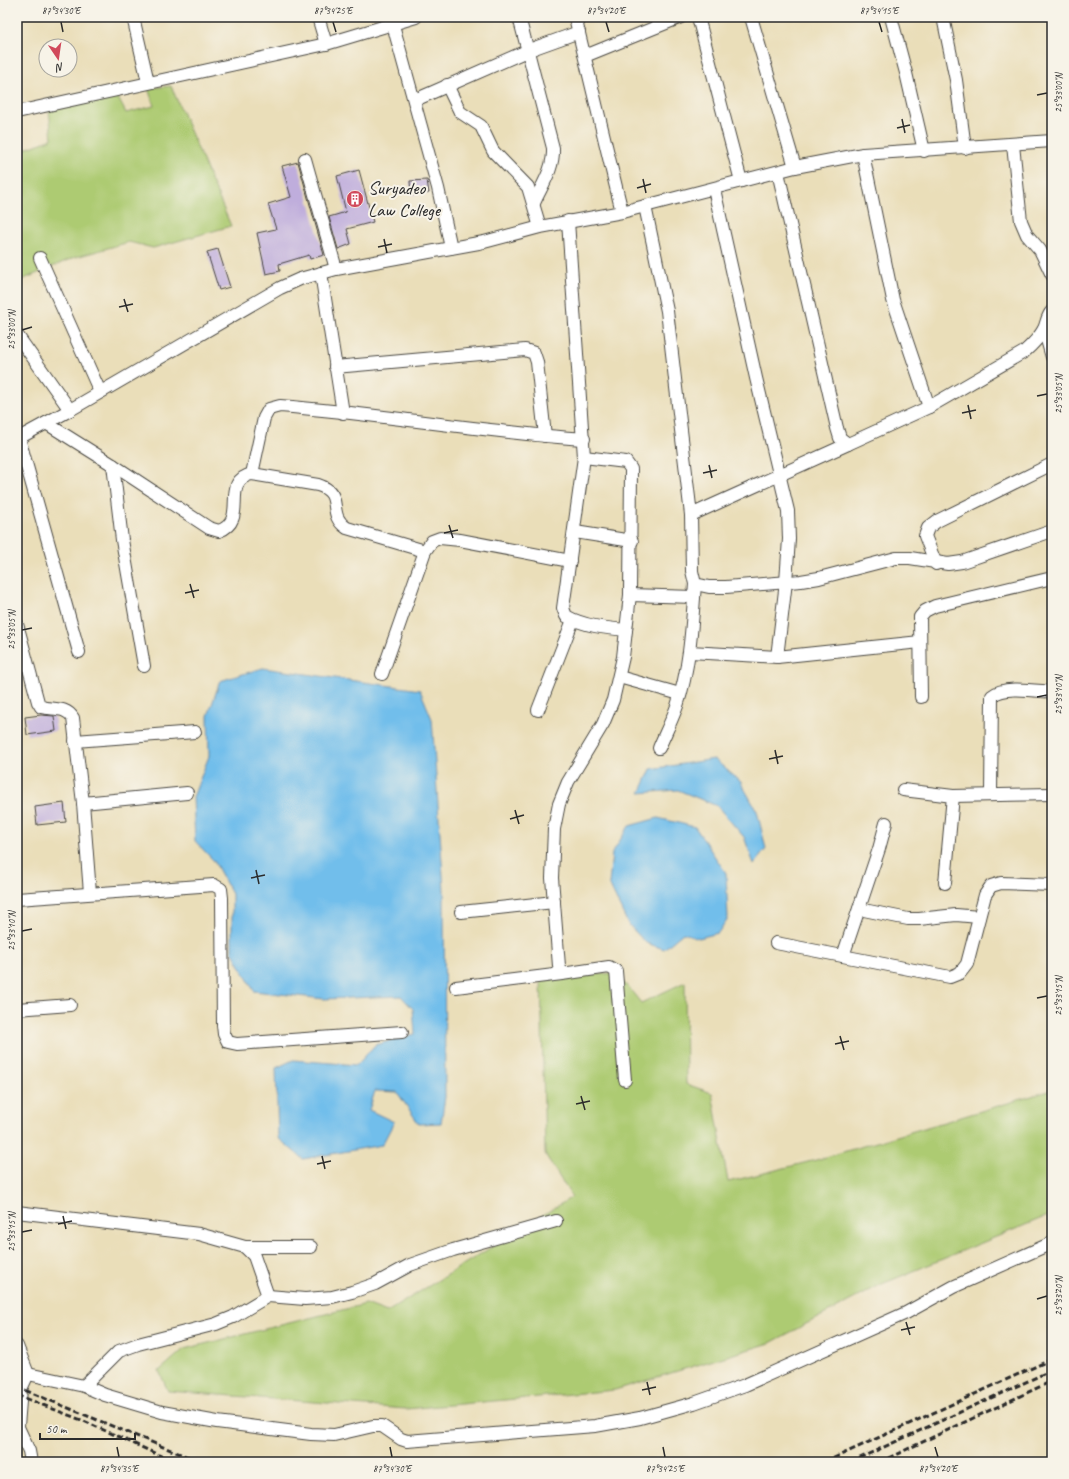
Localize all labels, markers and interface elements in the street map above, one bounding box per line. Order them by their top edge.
text: 87°34'30"E [42,4,82,17]
text: 87°34'25"E [314,4,354,17]
text: 87°34'20"E [587,4,627,17]
text: 87°34'15"E [860,4,900,17]
north arrow [38,38,78,78]
text: N [53,60,65,76]
text: 25°33'00"N [1052,71,1065,113]
place label: Suryadeo Law College [368,176,442,222]
building icon: Suryadeo Law College [345,189,365,209]
text: 25°33'00"N [5,308,18,350]
text: 25°33'05"N [1052,372,1065,414]
text: 25°33'05"N [5,608,18,650]
text: 25°33'10"N [1052,673,1065,715]
text: 25°33'10"N [5,909,18,951]
text: 25°33'15"N [1052,974,1065,1016]
text: 25°33'15"N [5,1210,18,1252]
text: 25°33'20"N [1052,1274,1065,1316]
scale bar [40,1415,135,1441]
text: 50 m [46,1421,68,1437]
text: 87°34'35"E [100,1462,140,1475]
text: 87°34'30"E [373,1462,413,1475]
text: 87°34'25"E [646,1462,686,1475]
text: 87°34'20"E [919,1462,959,1475]

